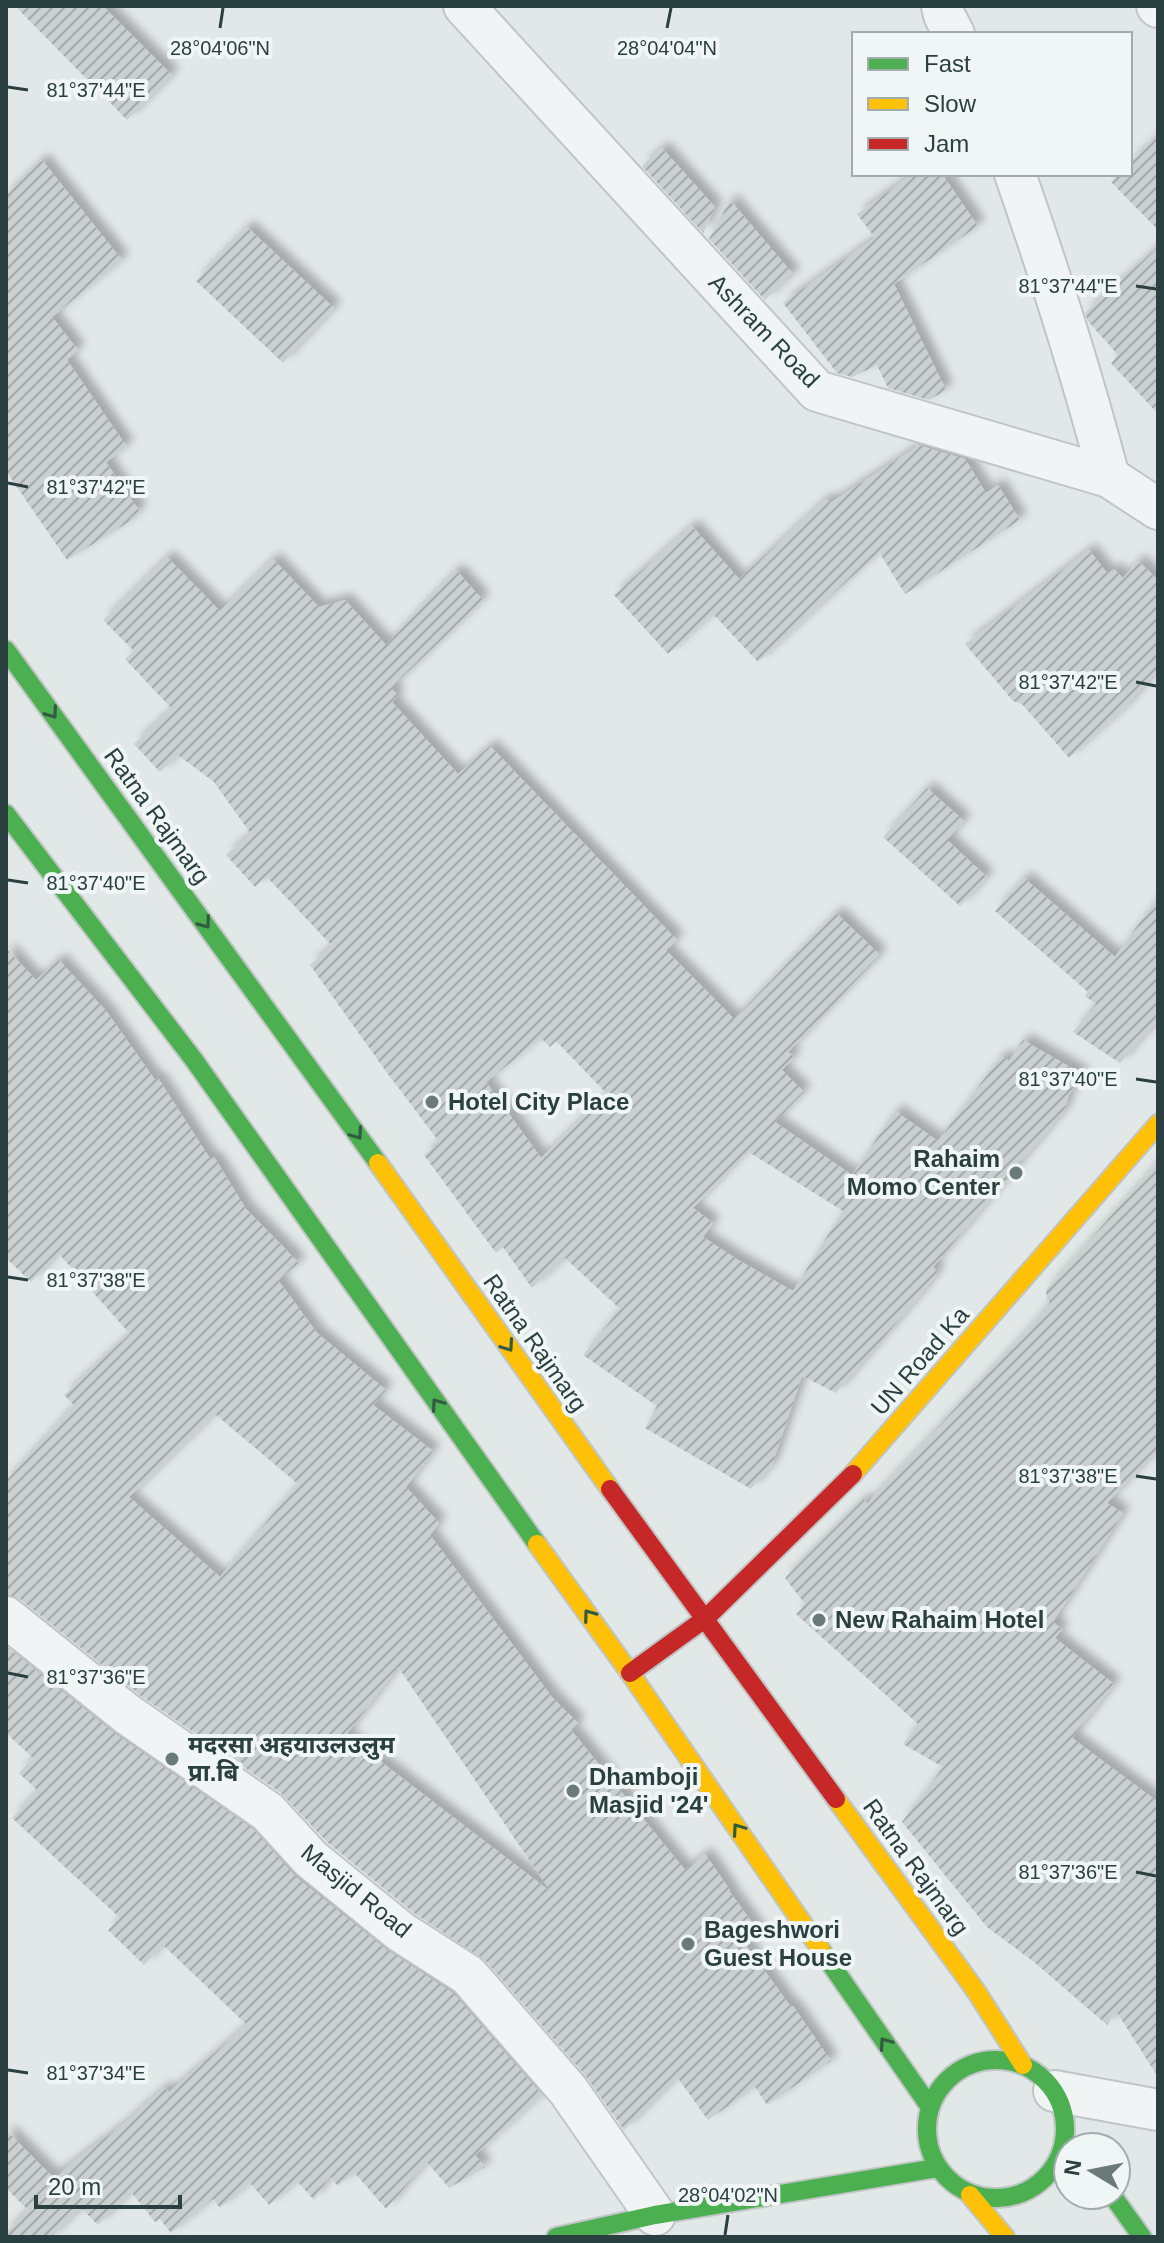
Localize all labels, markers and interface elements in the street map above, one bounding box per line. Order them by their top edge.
legend [852,32,1132,176]
text: 28°04'06"N [170,37,270,59]
text: 28°04'04"N [617,37,717,59]
text: Fast [924,50,971,77]
text: 81°37'44"E [47,79,146,101]
text: Slow [924,90,977,117]
text: Jam [924,130,969,157]
street label: Ashram Road [704,268,825,393]
text: 81°37'44"E [1019,275,1118,297]
text: 81°37'42"E [47,476,146,498]
text: 81°37'42"E [1019,671,1118,693]
one-way arrow [42,704,57,719]
street label: Ratna Rajmarg [99,742,216,889]
text: 81°37'40"E [47,872,146,894]
one-way arrow [195,914,210,929]
text: 81°37'40"E [1019,1068,1118,1090]
place label: Hotel City Place [448,1088,629,1115]
marker: Hotel City Place [423,1093,441,1111]
one-way arrow [347,1125,362,1139]
place label: Rahaim Momo Center [847,1145,1000,1200]
marker: Rahaim Momo Center [1007,1164,1025,1182]
text: 81°37'38"E [47,1269,146,1291]
street label: Ratna Rajmarg [478,1269,593,1417]
street label: UN Road Ka [865,1300,974,1420]
one-way arrow [498,1337,513,1351]
one-way arrow [432,1399,447,1413]
text: 81°37'38"E [1019,1465,1118,1487]
place label: New Rahaim Hotel [835,1606,1044,1633]
one-way arrow [584,1610,599,1624]
marker: New Rahaim Hotel [810,1611,828,1629]
text: 81°37'36"E [47,1666,146,1688]
place label: मदरसा अहयाउलउलुम प्रा.बि [188,1731,395,1786]
marker: मदरसा अहयाउलउलुम प्रा.बि [163,1750,181,1768]
place label: Dhamboji Masjid '24' [589,1763,708,1818]
marker: Dhamboji Masjid '24' [564,1782,582,1800]
street label: Ratna Rajmarg [858,1793,975,1940]
one-way arrow [733,1823,748,1837]
street label: Masjid Road [296,1838,417,1943]
text: 81°37'36"E [1019,1861,1118,1883]
place label: Bageshwori Guest House [704,1916,852,1971]
marker: Bageshwori Guest House [679,1935,697,1953]
one-way arrow [880,2037,895,2051]
text: 81°37'34"E [47,2062,146,2084]
north arrow [1052,2131,1132,2211]
text: N [1059,2158,1086,2178]
scale bar [36,2159,180,2209]
text: 20 m [48,2173,101,2200]
text: 28°04'02"N [678,2184,778,2206]

